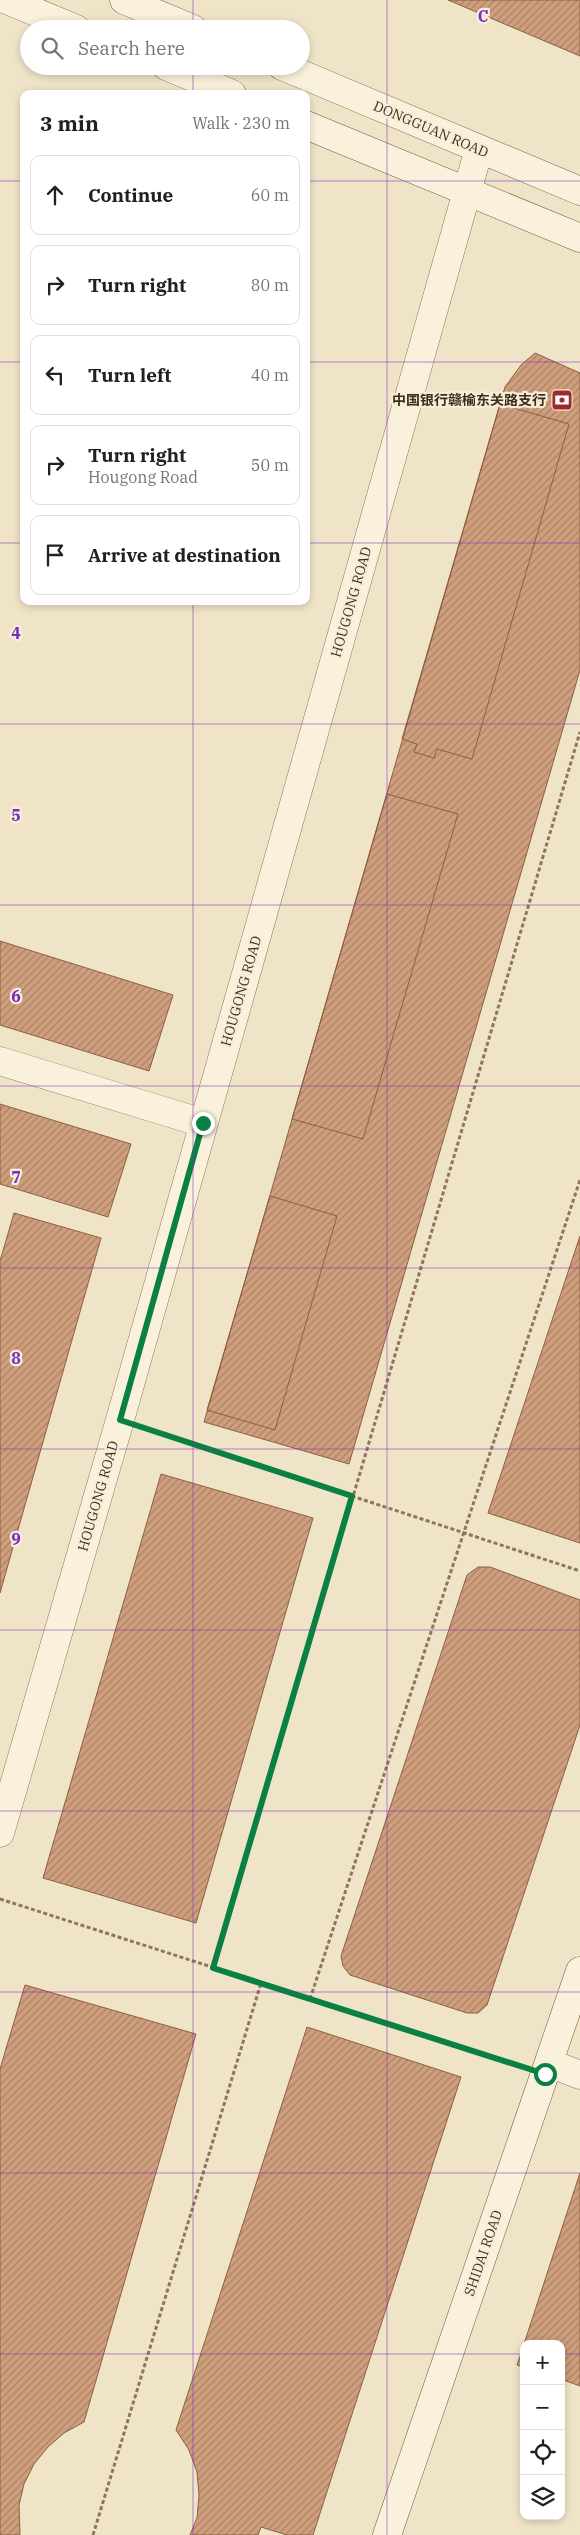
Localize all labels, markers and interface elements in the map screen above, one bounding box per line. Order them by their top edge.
text: C [478,6,488,26]
search box [20,20,310,75]
icon: search [38,34,66,62]
text: Search here [78,36,185,60]
street label: DONGGUAN ROAD [371,97,491,161]
text: 3 min [40,109,99,137]
text: Walk · 230 m [192,113,290,133]
icon: ahead [41,181,69,209]
text: Continue [88,183,173,207]
text: 60 m [251,185,289,205]
icon: right [41,271,69,299]
text: Turn right [88,273,186,297]
text: 80 m [251,275,289,295]
icon: left [41,361,69,389]
text: Turn left [88,363,171,387]
text: 40 m [251,365,289,385]
bank icon: 中国银行赣榆东关路支行 [550,388,574,412]
place label: 中国银行赣榆东关路支行 [392,391,546,409]
text: Turn right [88,443,186,467]
icon: right [41,451,69,479]
text: 50 m [251,455,289,475]
text: Hougong Road [88,467,198,487]
icon: arrive [41,541,69,569]
text: Arrive at destination [88,543,281,567]
street label: HOUGONG ROAD [327,544,375,659]
text: 4 [11,623,21,643]
text: 5 [11,805,21,825]
street label: HOUGONG ROAD [217,933,265,1048]
text: 6 [11,986,21,1006]
route end [192,1112,215,1135]
text: 7 [11,1167,21,1187]
text: 8 [11,1348,21,1368]
street label: HOUGONG ROAD [74,1438,122,1553]
text: 9 [11,1529,21,1549]
route start [534,2063,557,2086]
street label: SHIDAI ROAD [460,2208,506,2298]
map controls [520,2340,565,2520]
button: + [520,2340,565,2385]
button: − [520,2385,565,2430]
button: locate [520,2430,565,2475]
button: layers [520,2475,565,2520]

